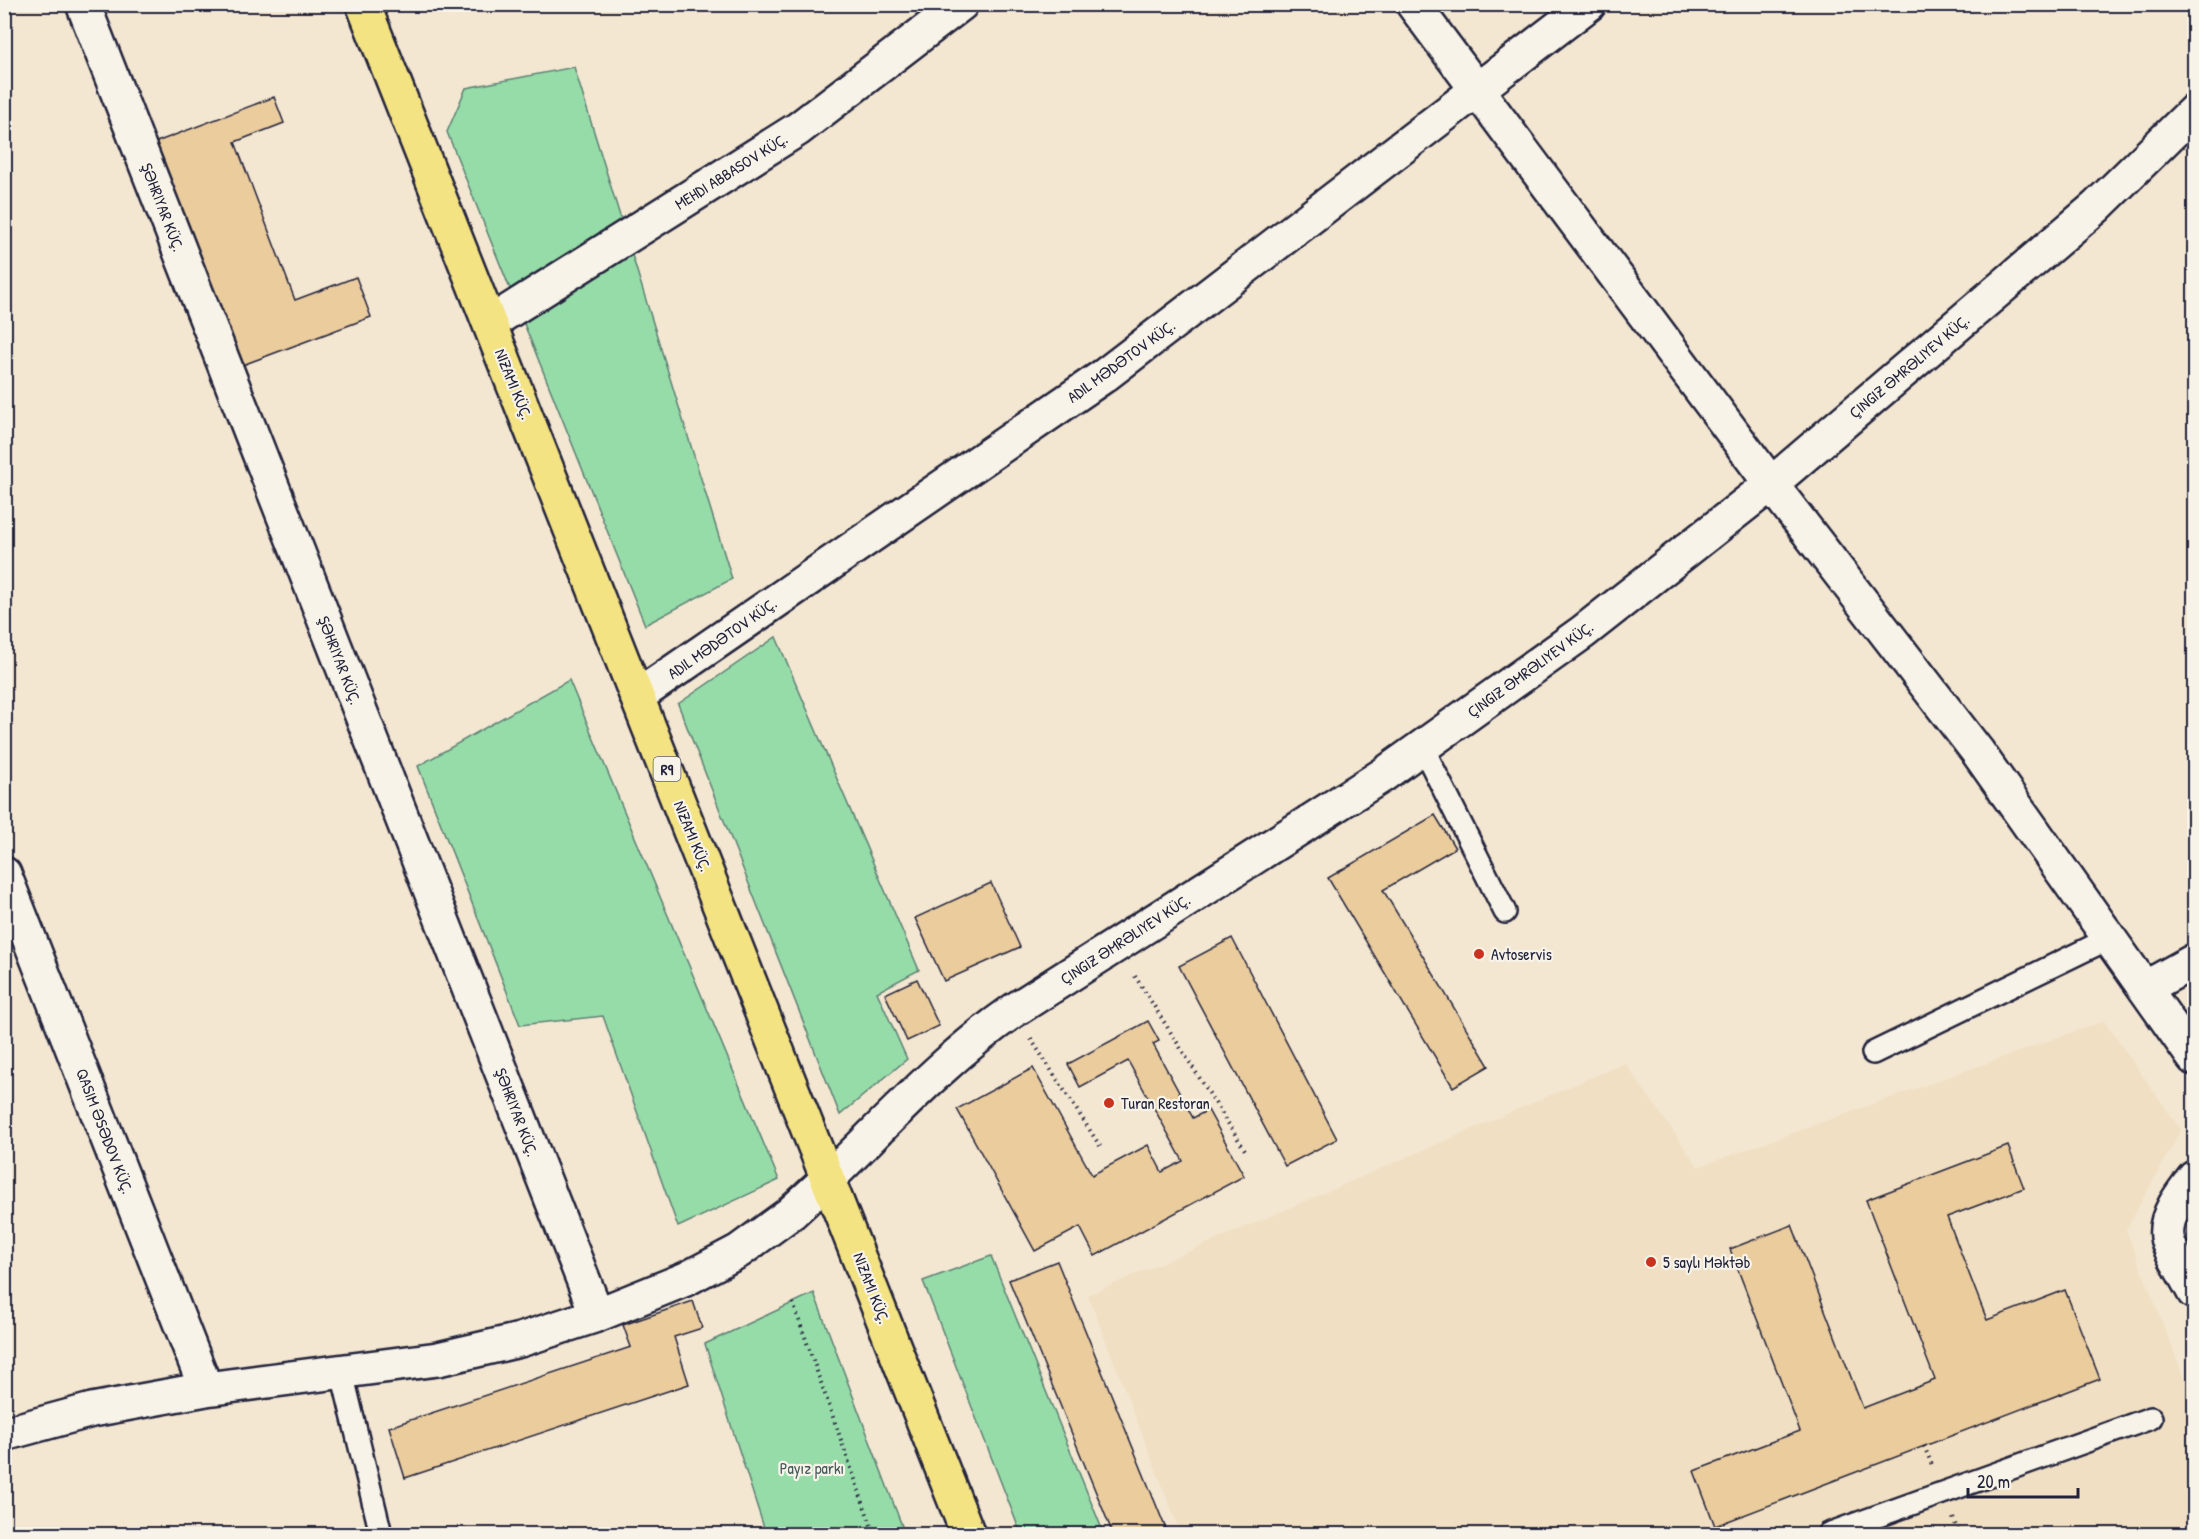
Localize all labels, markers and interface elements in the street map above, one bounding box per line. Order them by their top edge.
street label: MEHDI ABBASOV KÜÇ. [670,127,792,215]
street label: ŞƏHRIYAR KÜÇ. [136,160,190,254]
street label: ÇINGIZ ƏMRƏLIYEV KÜÇ. [1844,309,1974,423]
street label: ADIL MƏDƏTOV KÜÇ. [1063,314,1179,408]
street label: NIZAMI KÜÇ. [490,345,538,423]
street label: ADIL MƏDƏTOV KÜÇ. [663,592,781,684]
street label: ŞƏHRIYAR KÜÇ. [313,613,367,707]
street label: ÇINGIZ ƏMRƏLIYEV KÜÇ. [1462,616,1598,722]
road number: R9 [654,757,680,781]
street label: NIZAMI KÜÇ. [669,797,717,875]
street label: ÇINGIZ ƏMRƏLIYEV KÜÇ. [1056,889,1194,989]
place label: Avtoservis [1491,943,1552,965]
marker: Avtoservis [1472,947,1486,961]
street label: QASIM ƏSƏDOV KÜÇ. [71,1065,139,1197]
street label: ŞƏHRIYAR KÜÇ. [490,1065,544,1159]
place label: Turan Restoran [1121,1092,1210,1114]
marker: Turan Restoran [1102,1096,1116,1110]
street label: NIZAMI KÜÇ. [848,1249,896,1327]
place label: 5 saylı Məktəb [1663,1251,1750,1273]
marker: 5 saylı Məktəb [1644,1255,1658,1269]
park label: Payız parkı [780,1457,844,1479]
scale bar [1968,1461,2078,1499]
text: 20 m [1977,1469,2010,1494]

